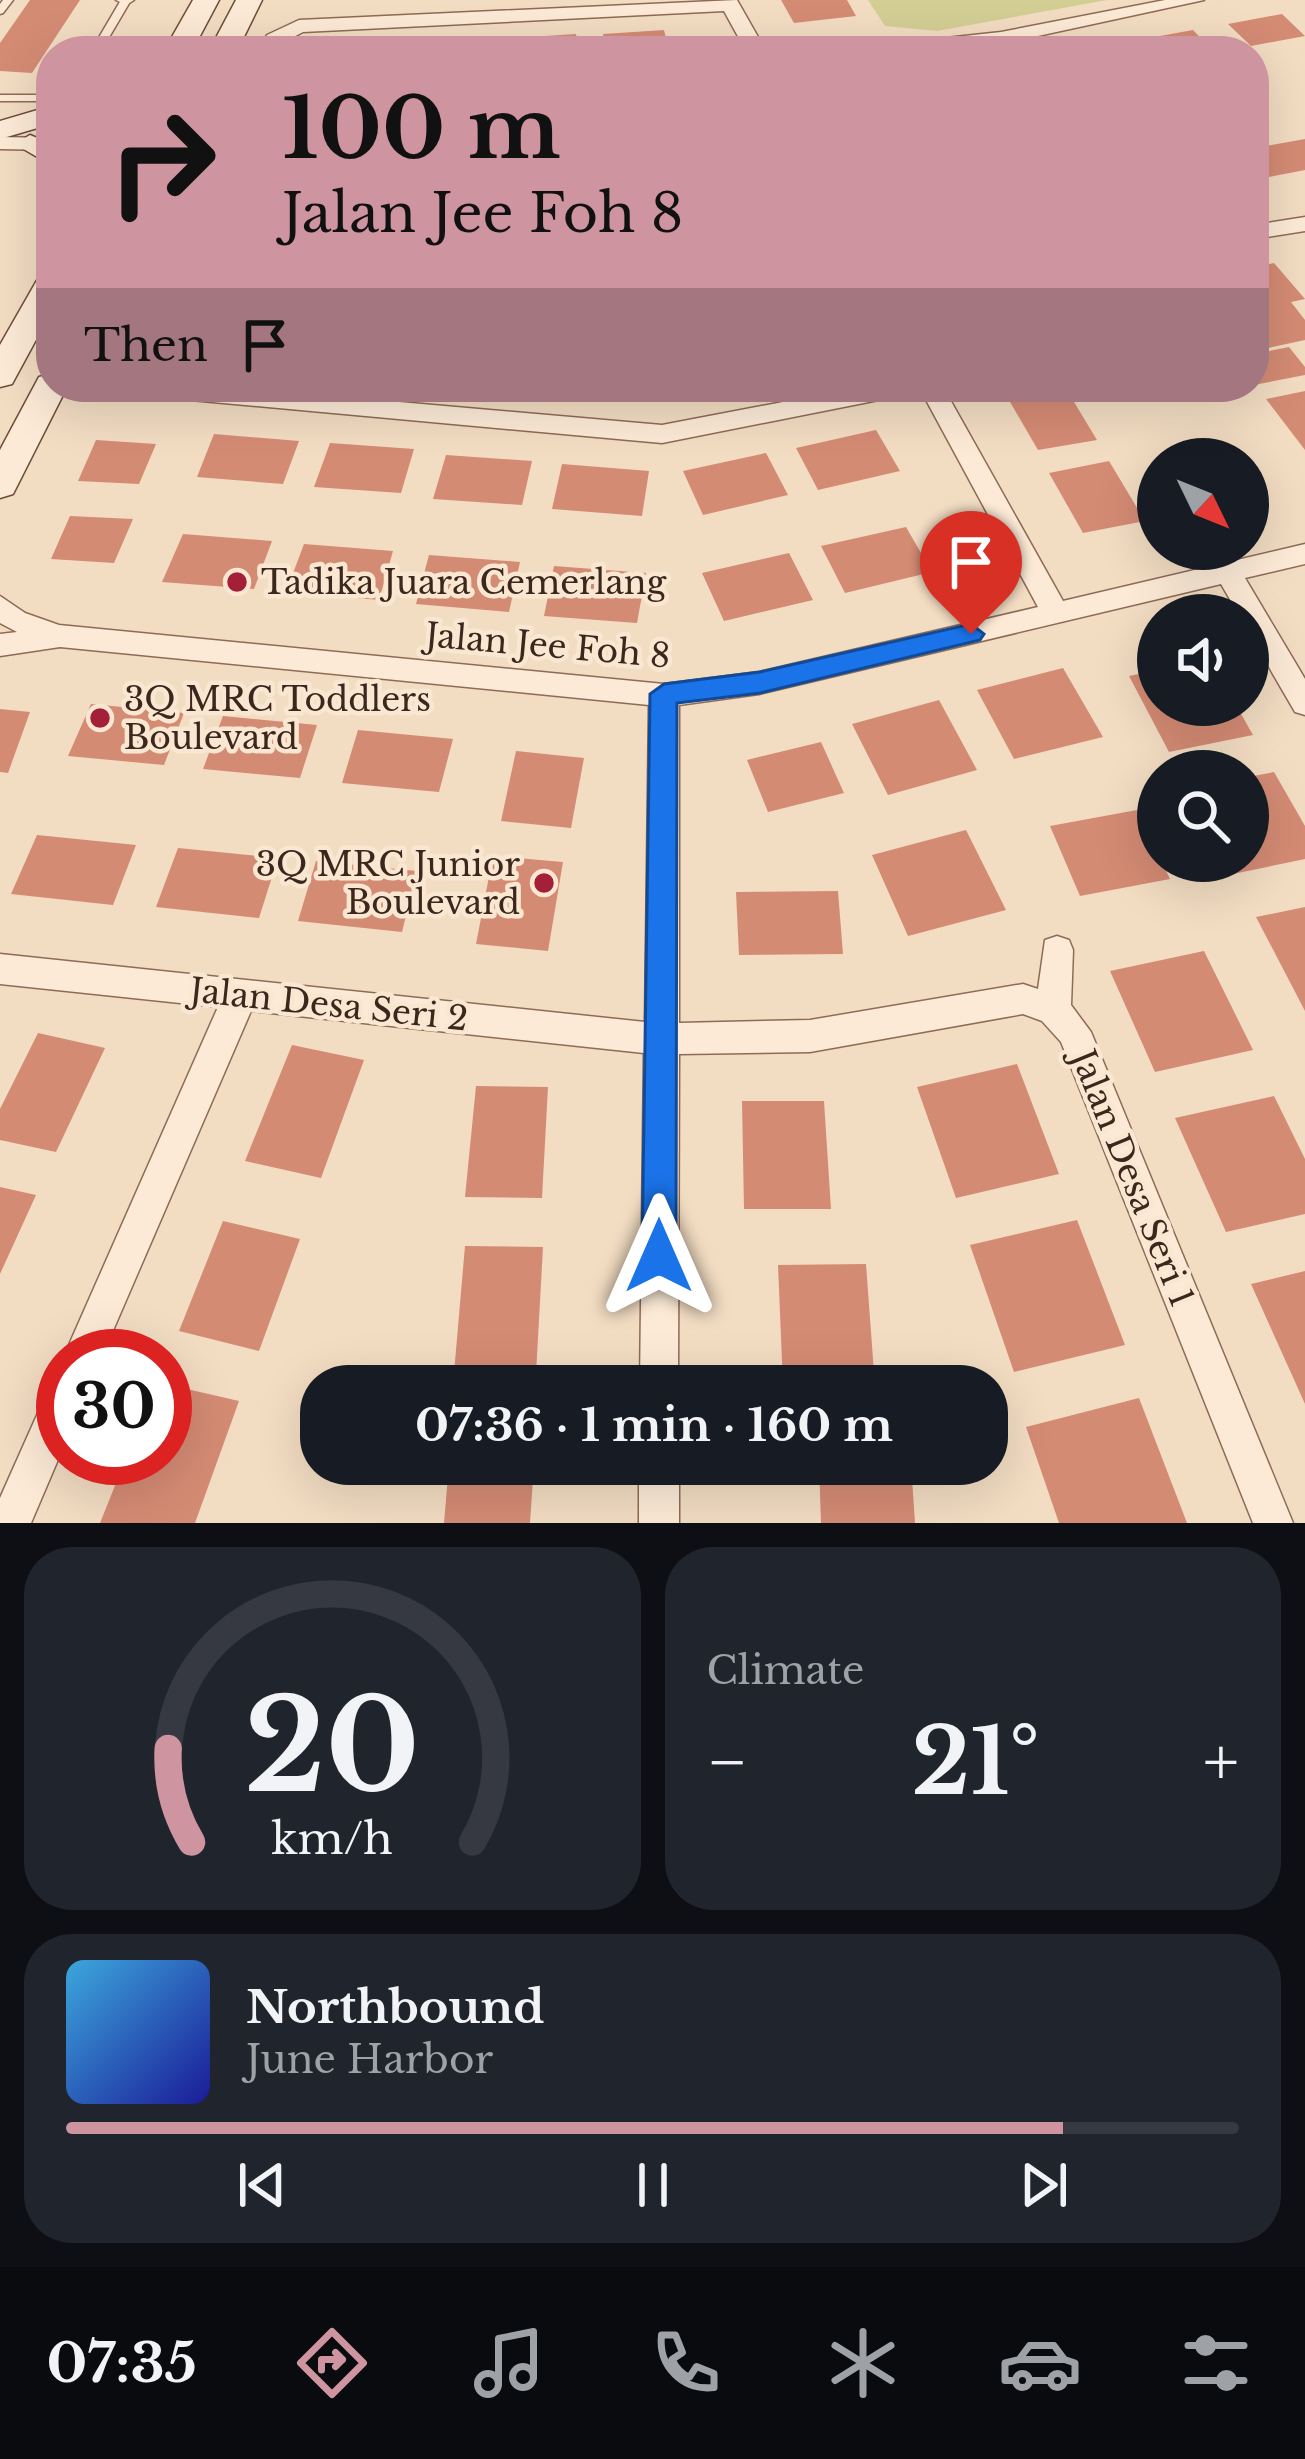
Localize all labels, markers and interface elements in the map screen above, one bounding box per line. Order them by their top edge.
text: 100 m [282,77,561,181]
icon: right [84,84,240,240]
text: Jalan Jee Foh 8 [282,180,684,247]
icon: arrive [232,312,298,378]
text: Then [84,317,208,373]
north arrow [1137,438,1269,570]
map controls [1137,438,1269,882]
pin [920,511,1022,634]
icon: arrive [938,529,1004,595]
place label: Tadika Juara Cemerlang [261,562,668,603]
marker: Tadika Juara Cemerlang [224,569,250,595]
button: sound [1137,594,1269,726]
street label: Jalan Jee Foh 8 [420,614,672,677]
place label: 3Q MRC Toddlers Boulevard [124,679,431,758]
marker: 3Q MRC Toddlers Boulevard [87,705,113,731]
button: search [1137,750,1269,882]
place label: 3Q MRC Junior Boulevard [256,844,520,923]
marker: 3Q MRC Junior Boulevard [531,870,557,896]
street label: Jalan Desa Seri 2 [184,969,470,1039]
street label: Jalan Desa Seri 1 [1061,1040,1203,1313]
position arrow [596,1193,722,1319]
speed limit sign: 30 [36,1329,192,1485]
text: 07:36 · 1 min · 160 m [415,1397,893,1453]
text: Climate [707,1646,864,1695]
text: 20 [245,1670,420,1825]
text: 21° [912,1707,1039,1818]
text: − [707,1721,748,1803]
text: + [1203,1721,1239,1803]
text: km/h [271,1811,393,1865]
text: Northbound [246,1979,544,2035]
text: June Harbor [246,2035,493,2084]
icon: previous [229,2152,295,2218]
icon: pause [620,2152,686,2218]
icon: next [1011,2152,1077,2218]
icon: directions [290,2321,374,2405]
icon: music [467,2321,551,2405]
icon: phone [644,2321,728,2405]
icon: climate [821,2321,905,2405]
icon: car [998,2321,1082,2405]
icon: filters [1174,2321,1258,2405]
text: 07:35 [46,2330,197,2397]

